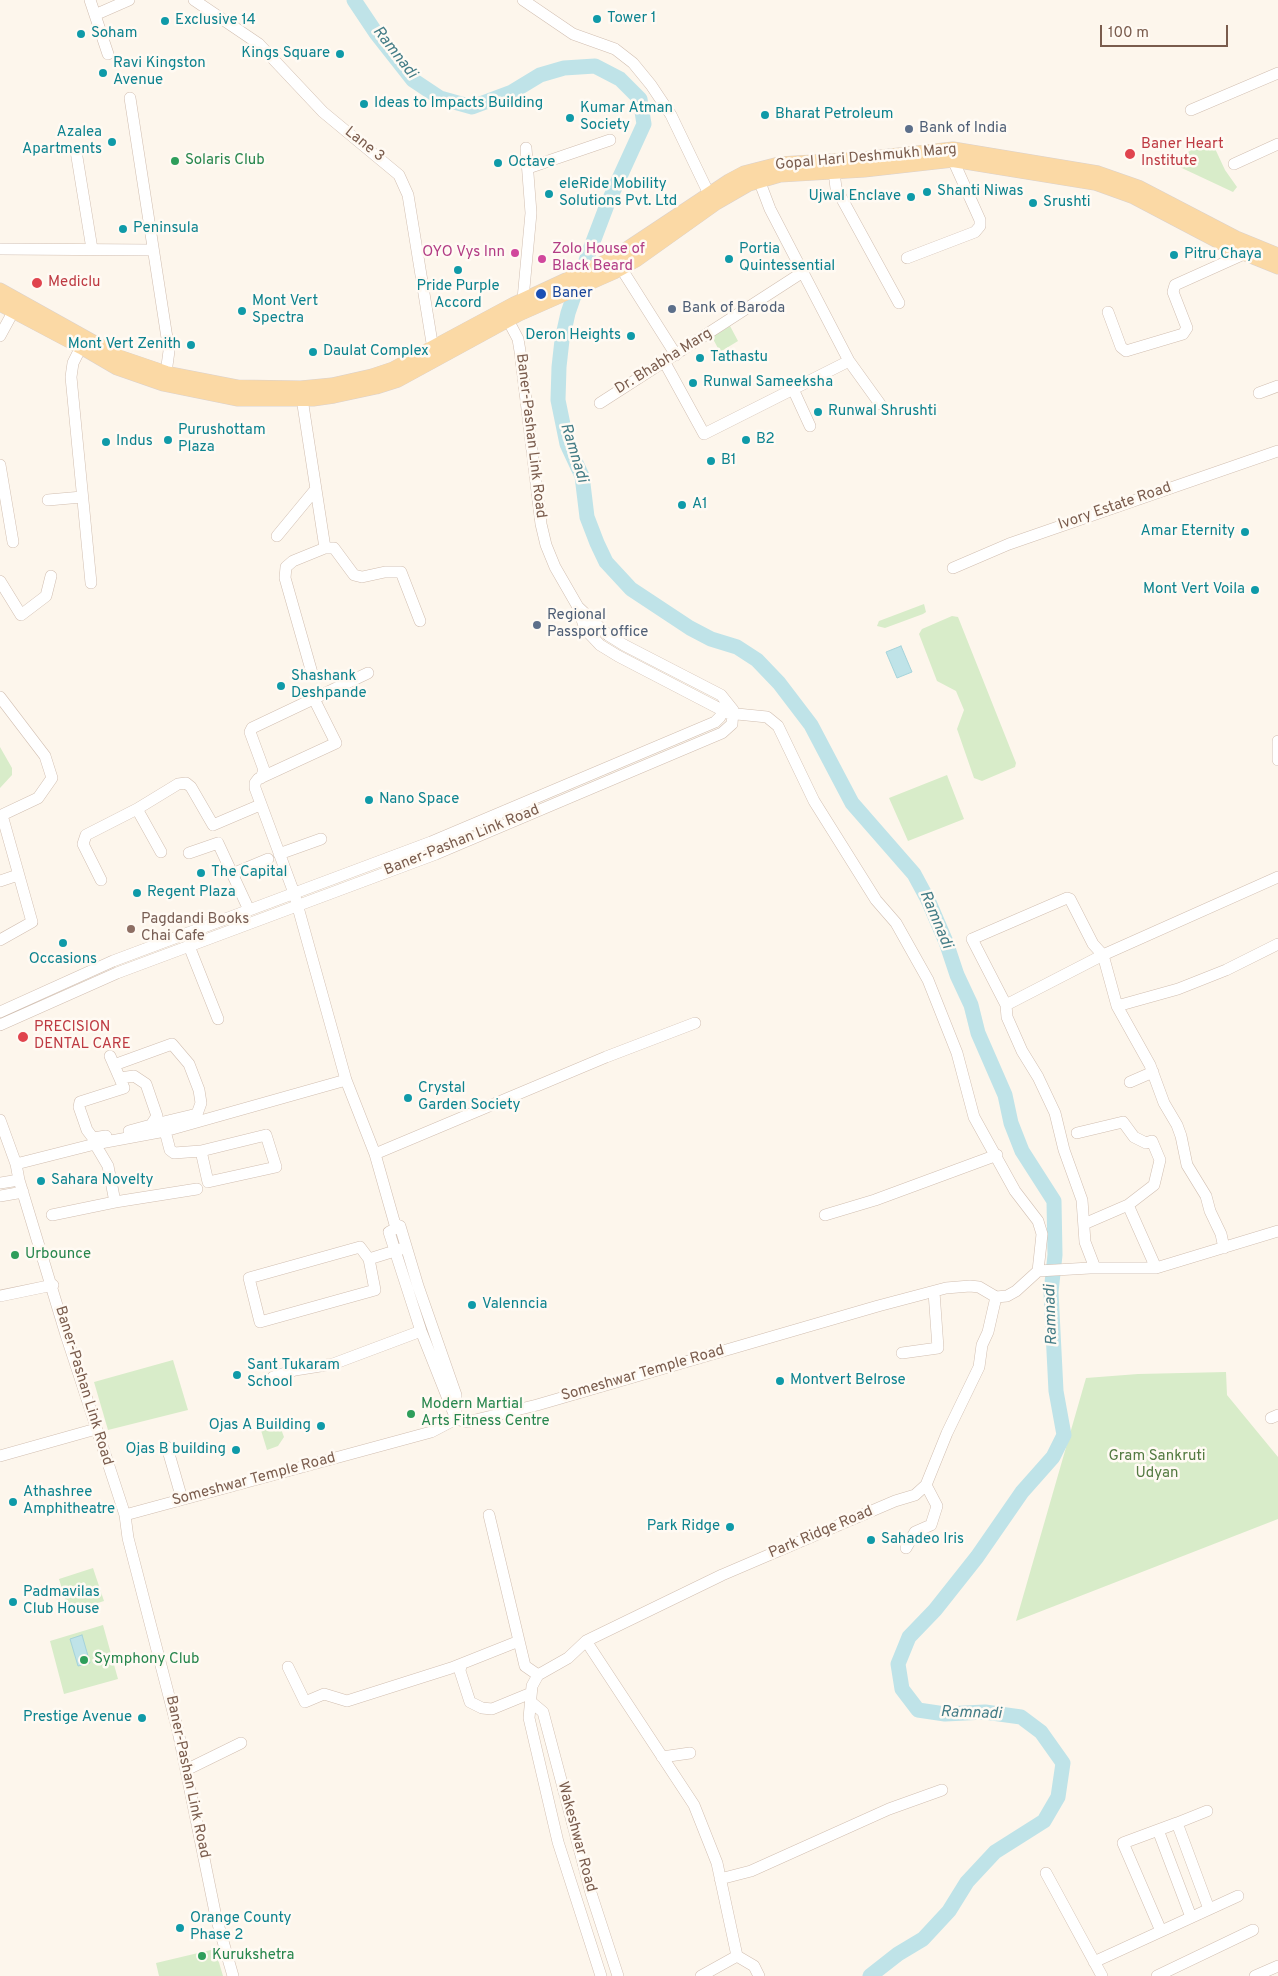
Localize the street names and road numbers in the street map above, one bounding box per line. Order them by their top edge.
street label: Lane 3 [341,124,387,166]
street label: Gopal Hari Deshmukh Marg [774,141,958,175]
street label: Dr. Bhabha Marg [612,325,716,399]
street label: Baner-Pashan Link Road [511,353,549,519]
street label: Ivory Estate Road [1056,479,1174,535]
street label: Baner-Pashan Link Road [382,802,542,880]
street label: Baner-Pashan Link Road [50,1304,116,1468]
street label: Someshwar Temple Road [560,1342,726,1406]
street label: Someshwar Temple Road [170,1450,338,1510]
street label: Park Ridge Road [766,1503,876,1563]
street label: Baner-Pashan Link Road [161,1694,213,1860]
street label: Wakeshwar Road [553,1780,599,1894]

